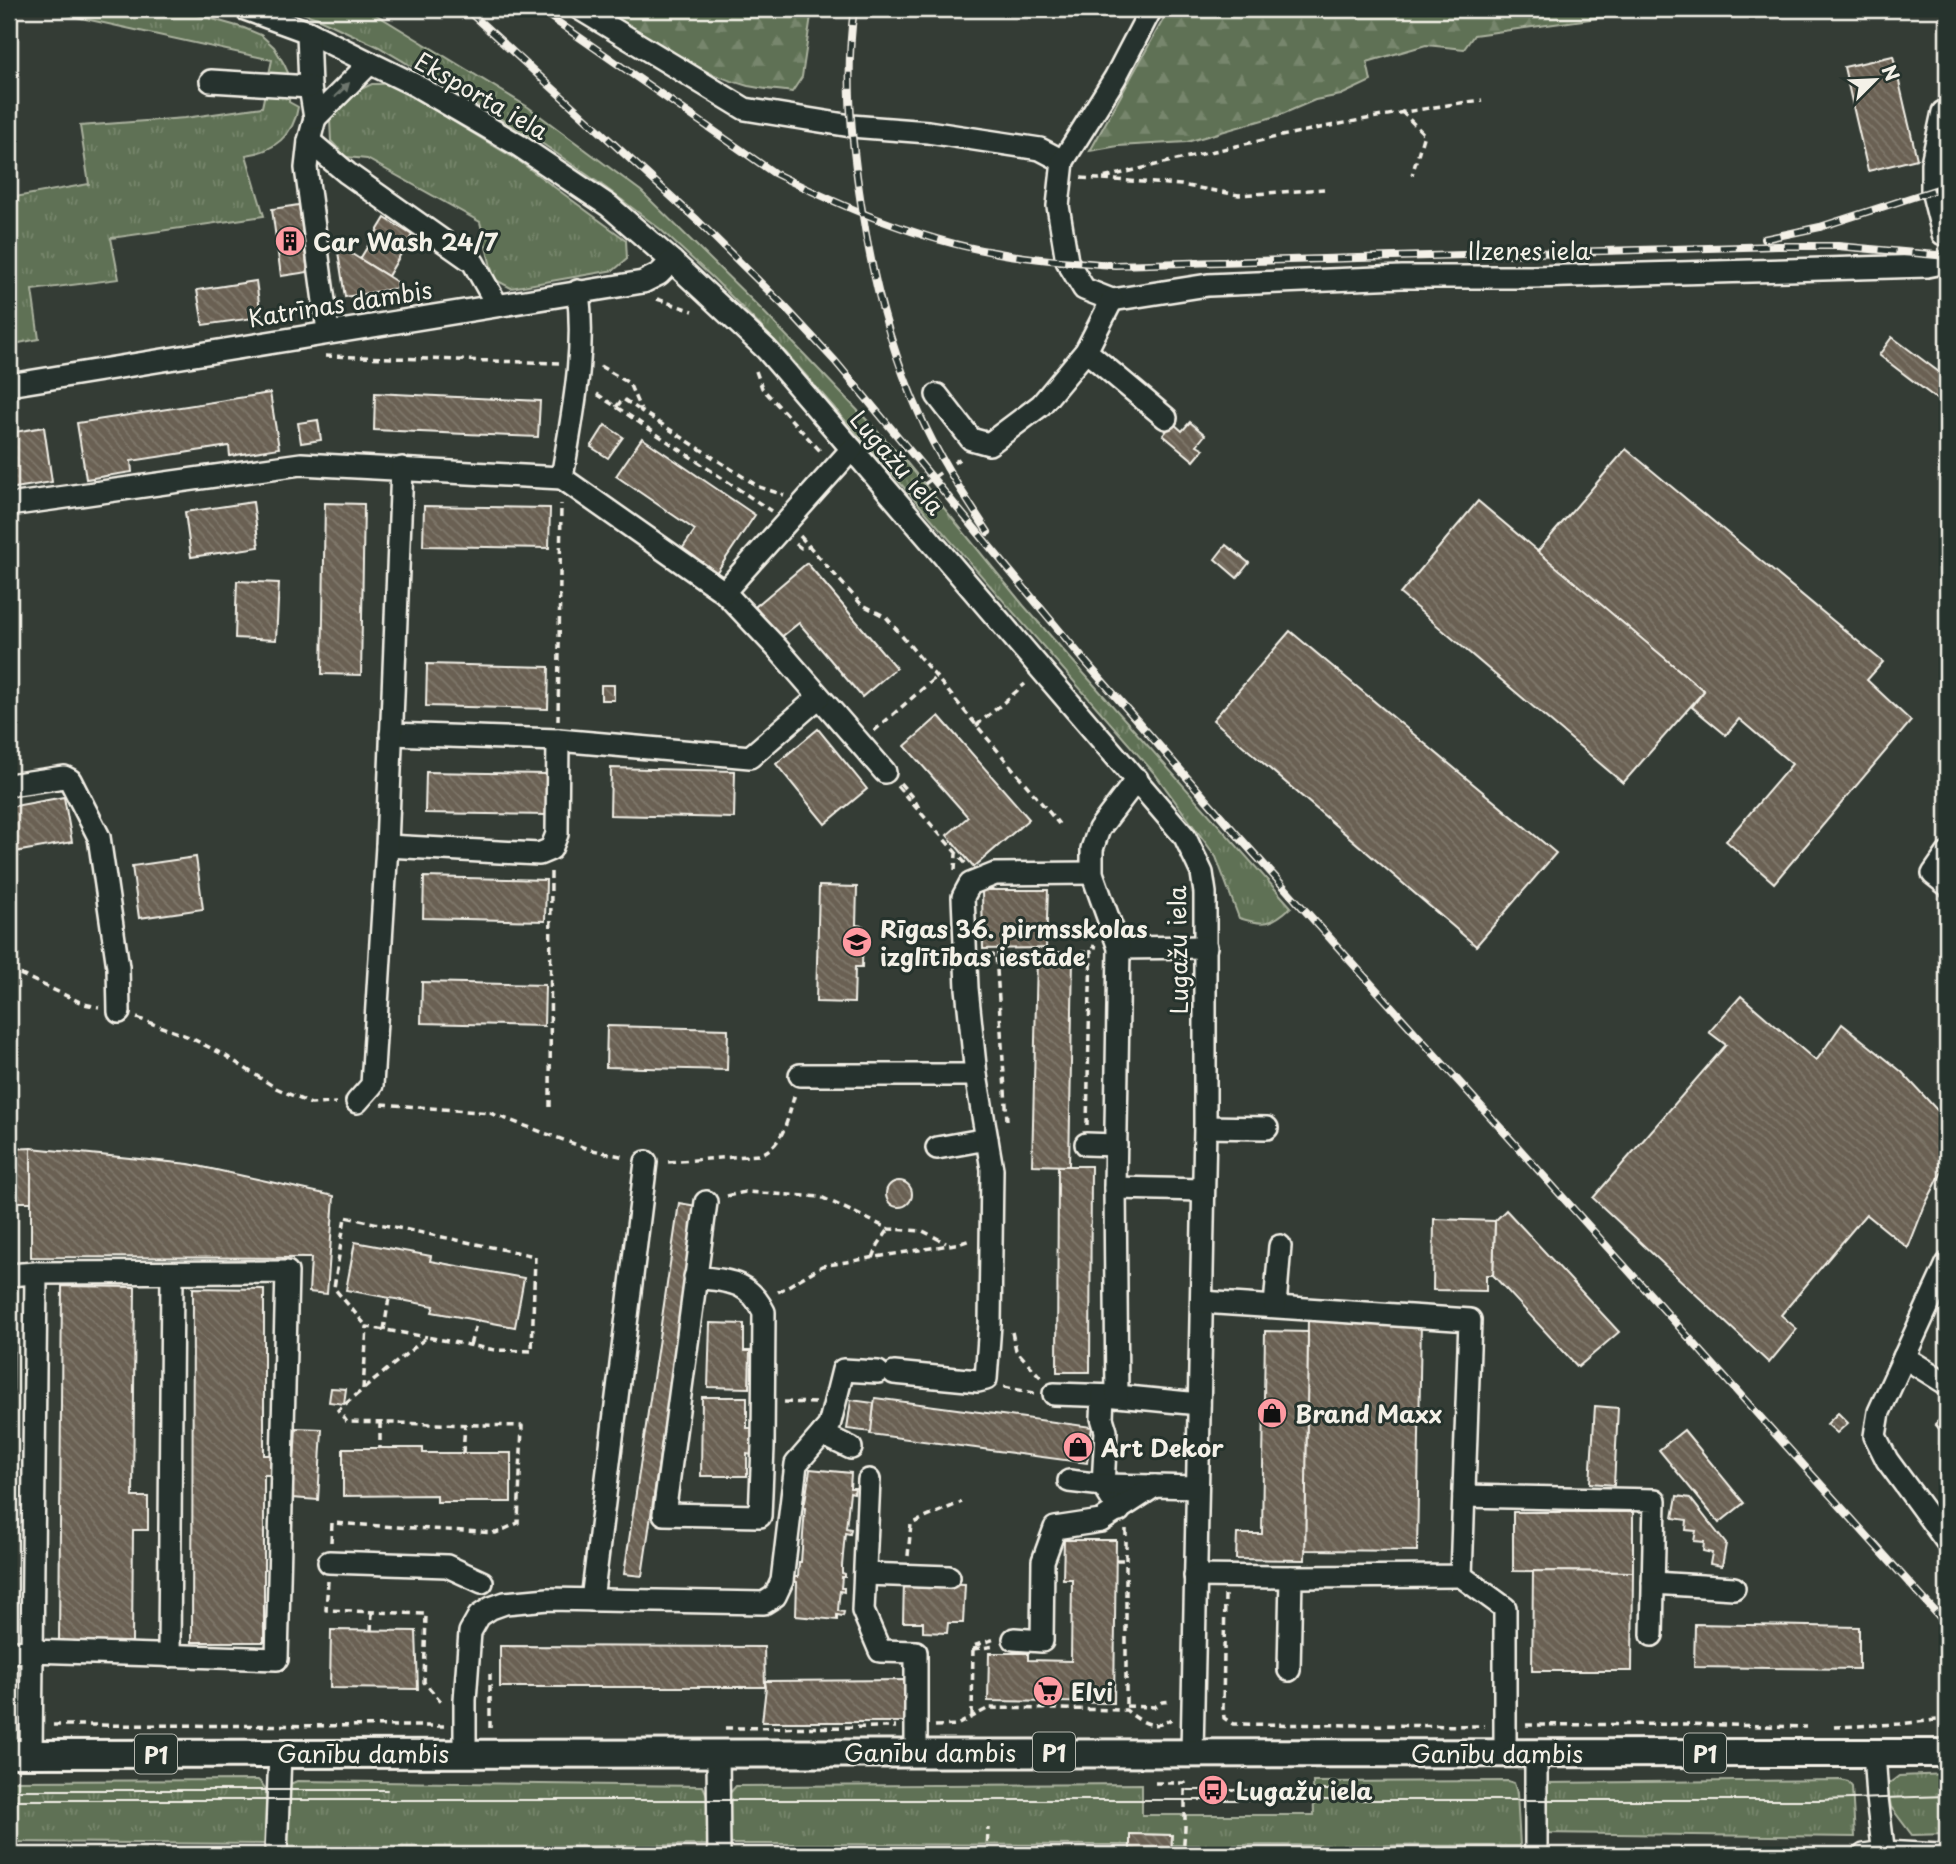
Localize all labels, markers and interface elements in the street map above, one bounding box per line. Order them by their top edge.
street label: Eksporta iela [409,42,555,148]
north arrow [1840,46,1910,116]
text: N [1876,60,1907,85]
one-way arrow [333,81,350,98]
place label: Car Wash 24/7 [313,223,498,259]
building icon: Car Wash 24/7 [273,224,307,258]
street label: Ilzenes iela [1468,232,1590,268]
street label: Katrīnas dambis [245,271,435,335]
street label: Lugažu iela [842,402,954,522]
street label: Lugažu iela [1158,885,1196,1015]
place label: Rīgas 36. pirmsskolas izglītības iestāde [880,910,1148,974]
school or university icon: Rīgas 36. pirmsskolas izglītības iestāde [840,925,874,959]
place label: Brand Maxx [1295,1395,1443,1431]
shop icon: Brand Maxx [1255,1396,1289,1430]
place label: Art Dekor [1100,1429,1224,1465]
shop icon: Art Dekor [1061,1430,1095,1464]
place label: Elvi [1071,1673,1113,1709]
supermarket icon: Elvi [1031,1674,1065,1708]
road number: P1 [1033,1732,1075,1772]
street label: Ganību dambis [844,1734,1016,1770]
road number: P1 [1684,1734,1726,1772]
road number: P1 [135,1735,177,1774]
street label: Ganību dambis [277,1735,449,1771]
street label: Ganību dambis [1411,1735,1583,1771]
place label: Lugažu iela [1236,1772,1373,1808]
bus stop icon: Lugažu iela [1196,1773,1230,1807]

